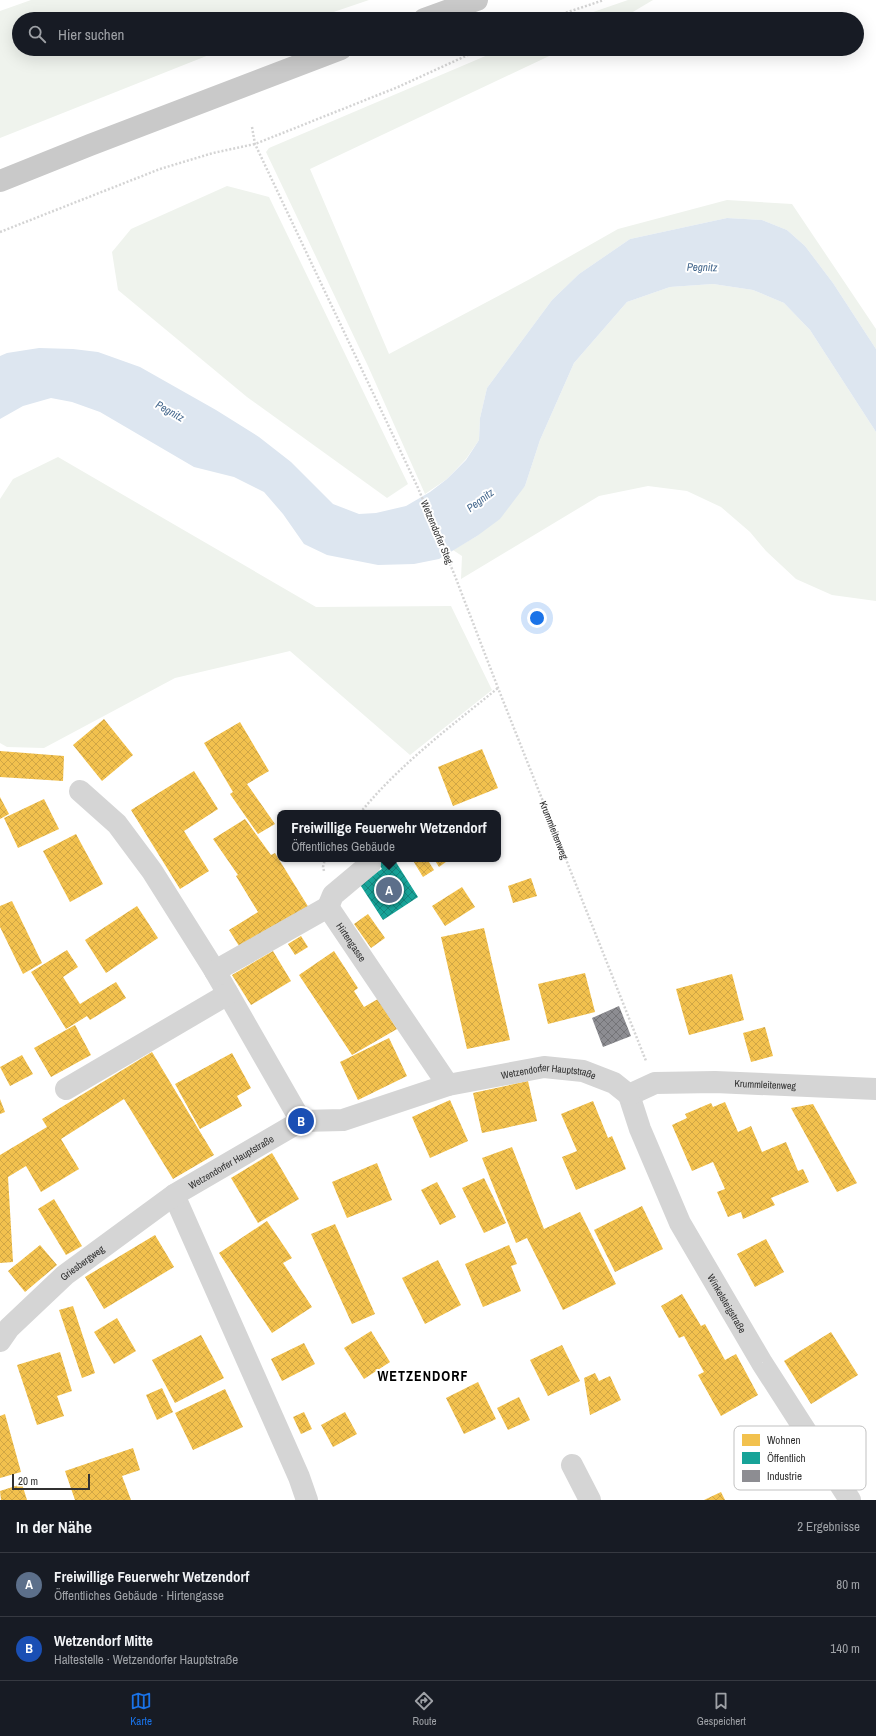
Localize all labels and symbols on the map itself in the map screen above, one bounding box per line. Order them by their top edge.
water label: Pegnitz [687,260,718,274]
water label: Pegnitz [153,397,187,425]
water label: Pegnitz [464,485,497,515]
street label: Wetzendorfer Steg [418,498,456,566]
your location [527,608,547,628]
street label: Krummleitenweg [537,799,572,861]
pin: A [376,875,402,905]
street label: Hirtengasse [334,920,370,964]
street label: Wetzendorfer Hauptstraße [500,1060,598,1082]
street label: Krummleitenweg [734,1076,797,1092]
pin: B [288,1106,314,1136]
street label: Wetzendorfer Hauptstraße [186,1132,276,1192]
street label: Griesbergweg [57,1242,107,1283]
street label: Winkelsteigstraße [705,1272,750,1336]
district label: WETZENDORF [378,1367,469,1385]
legend [734,1426,866,1490]
text: Wohnen [767,1433,800,1447]
text: Öffentlich [767,1451,805,1465]
text: Industrie [767,1469,802,1483]
scale bar [12,1472,90,1491]

